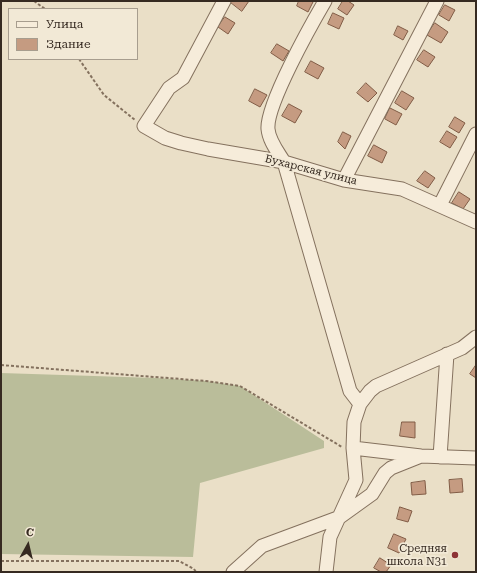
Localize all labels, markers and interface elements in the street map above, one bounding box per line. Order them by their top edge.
legend [8,8,138,60]
text: Улица [46,17,83,31]
text: Здание [46,37,90,51]
street label: Бухарская улица [264,152,358,188]
north arrow [8,525,48,565]
text: С [25,526,34,540]
place label: Средняя школа N31 [387,542,447,568]
marker: Средняя школа N31 [450,550,460,560]

